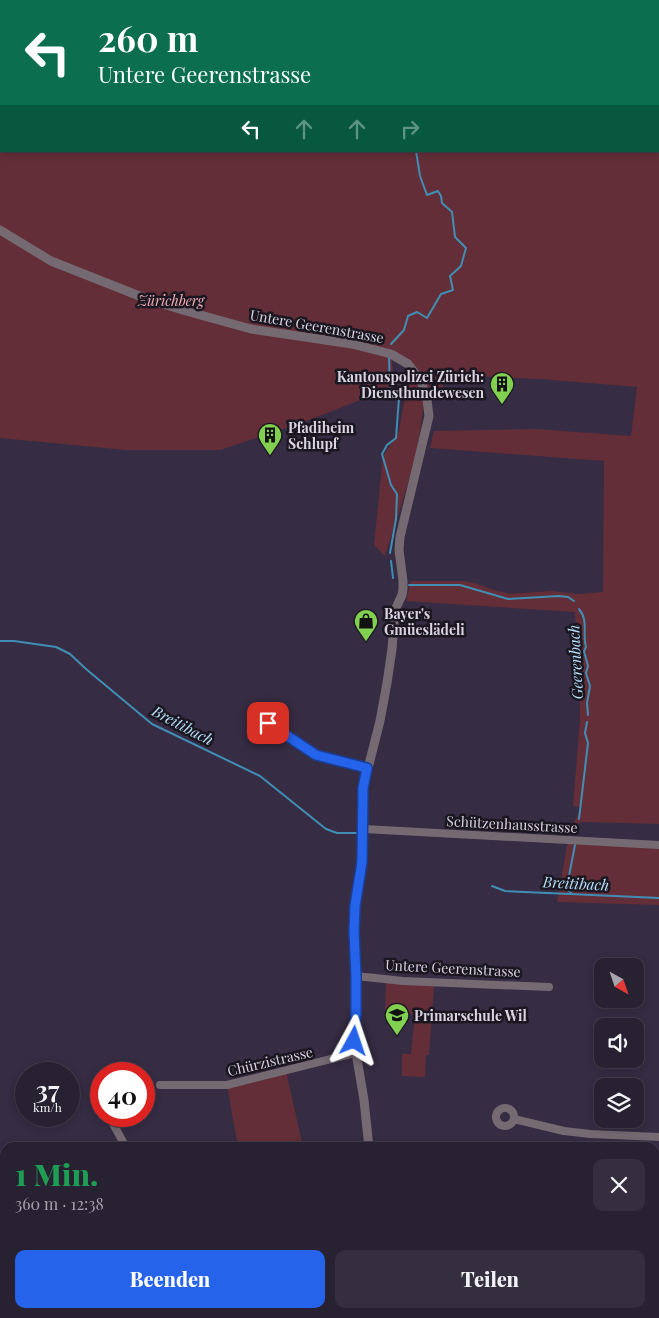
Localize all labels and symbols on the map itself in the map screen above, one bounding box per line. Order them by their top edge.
park label: Zürichberg [137,291,206,310]
street label: Untere Geerenstrasse [249,305,385,347]
place label: Kantonspolizei Zürich: Diensthundewesen [337,367,484,402]
building icon: Kantonspolizei Zürich: Diensthundewesen [489,371,515,405]
place label: Pfadiheim Schlupf [288,418,355,453]
building icon: Pfadiheim Schlupf [257,422,283,456]
place label: Bayer's Gmüeslädeli [384,604,465,639]
shop icon: Bayer's Gmüeslädeli [353,608,379,642]
water label: Geerenbach [563,624,587,700]
water label: Breitibach [148,700,217,749]
pin [247,702,289,744]
street label: Schützenhausstrasse [446,811,578,837]
water label: Breitibach [541,871,610,895]
street label: Untere Geerenstrasse [385,955,521,981]
north arrow [594,958,644,1008]
school or university icon: Primarschule Wil [384,1002,410,1036]
place label: Primarschule Wil [414,1006,527,1025]
position arrow [327,1014,379,1066]
street label: Chürzistrasse [225,1042,315,1080]
speed limit sign: 40 [90,1062,155,1127]

